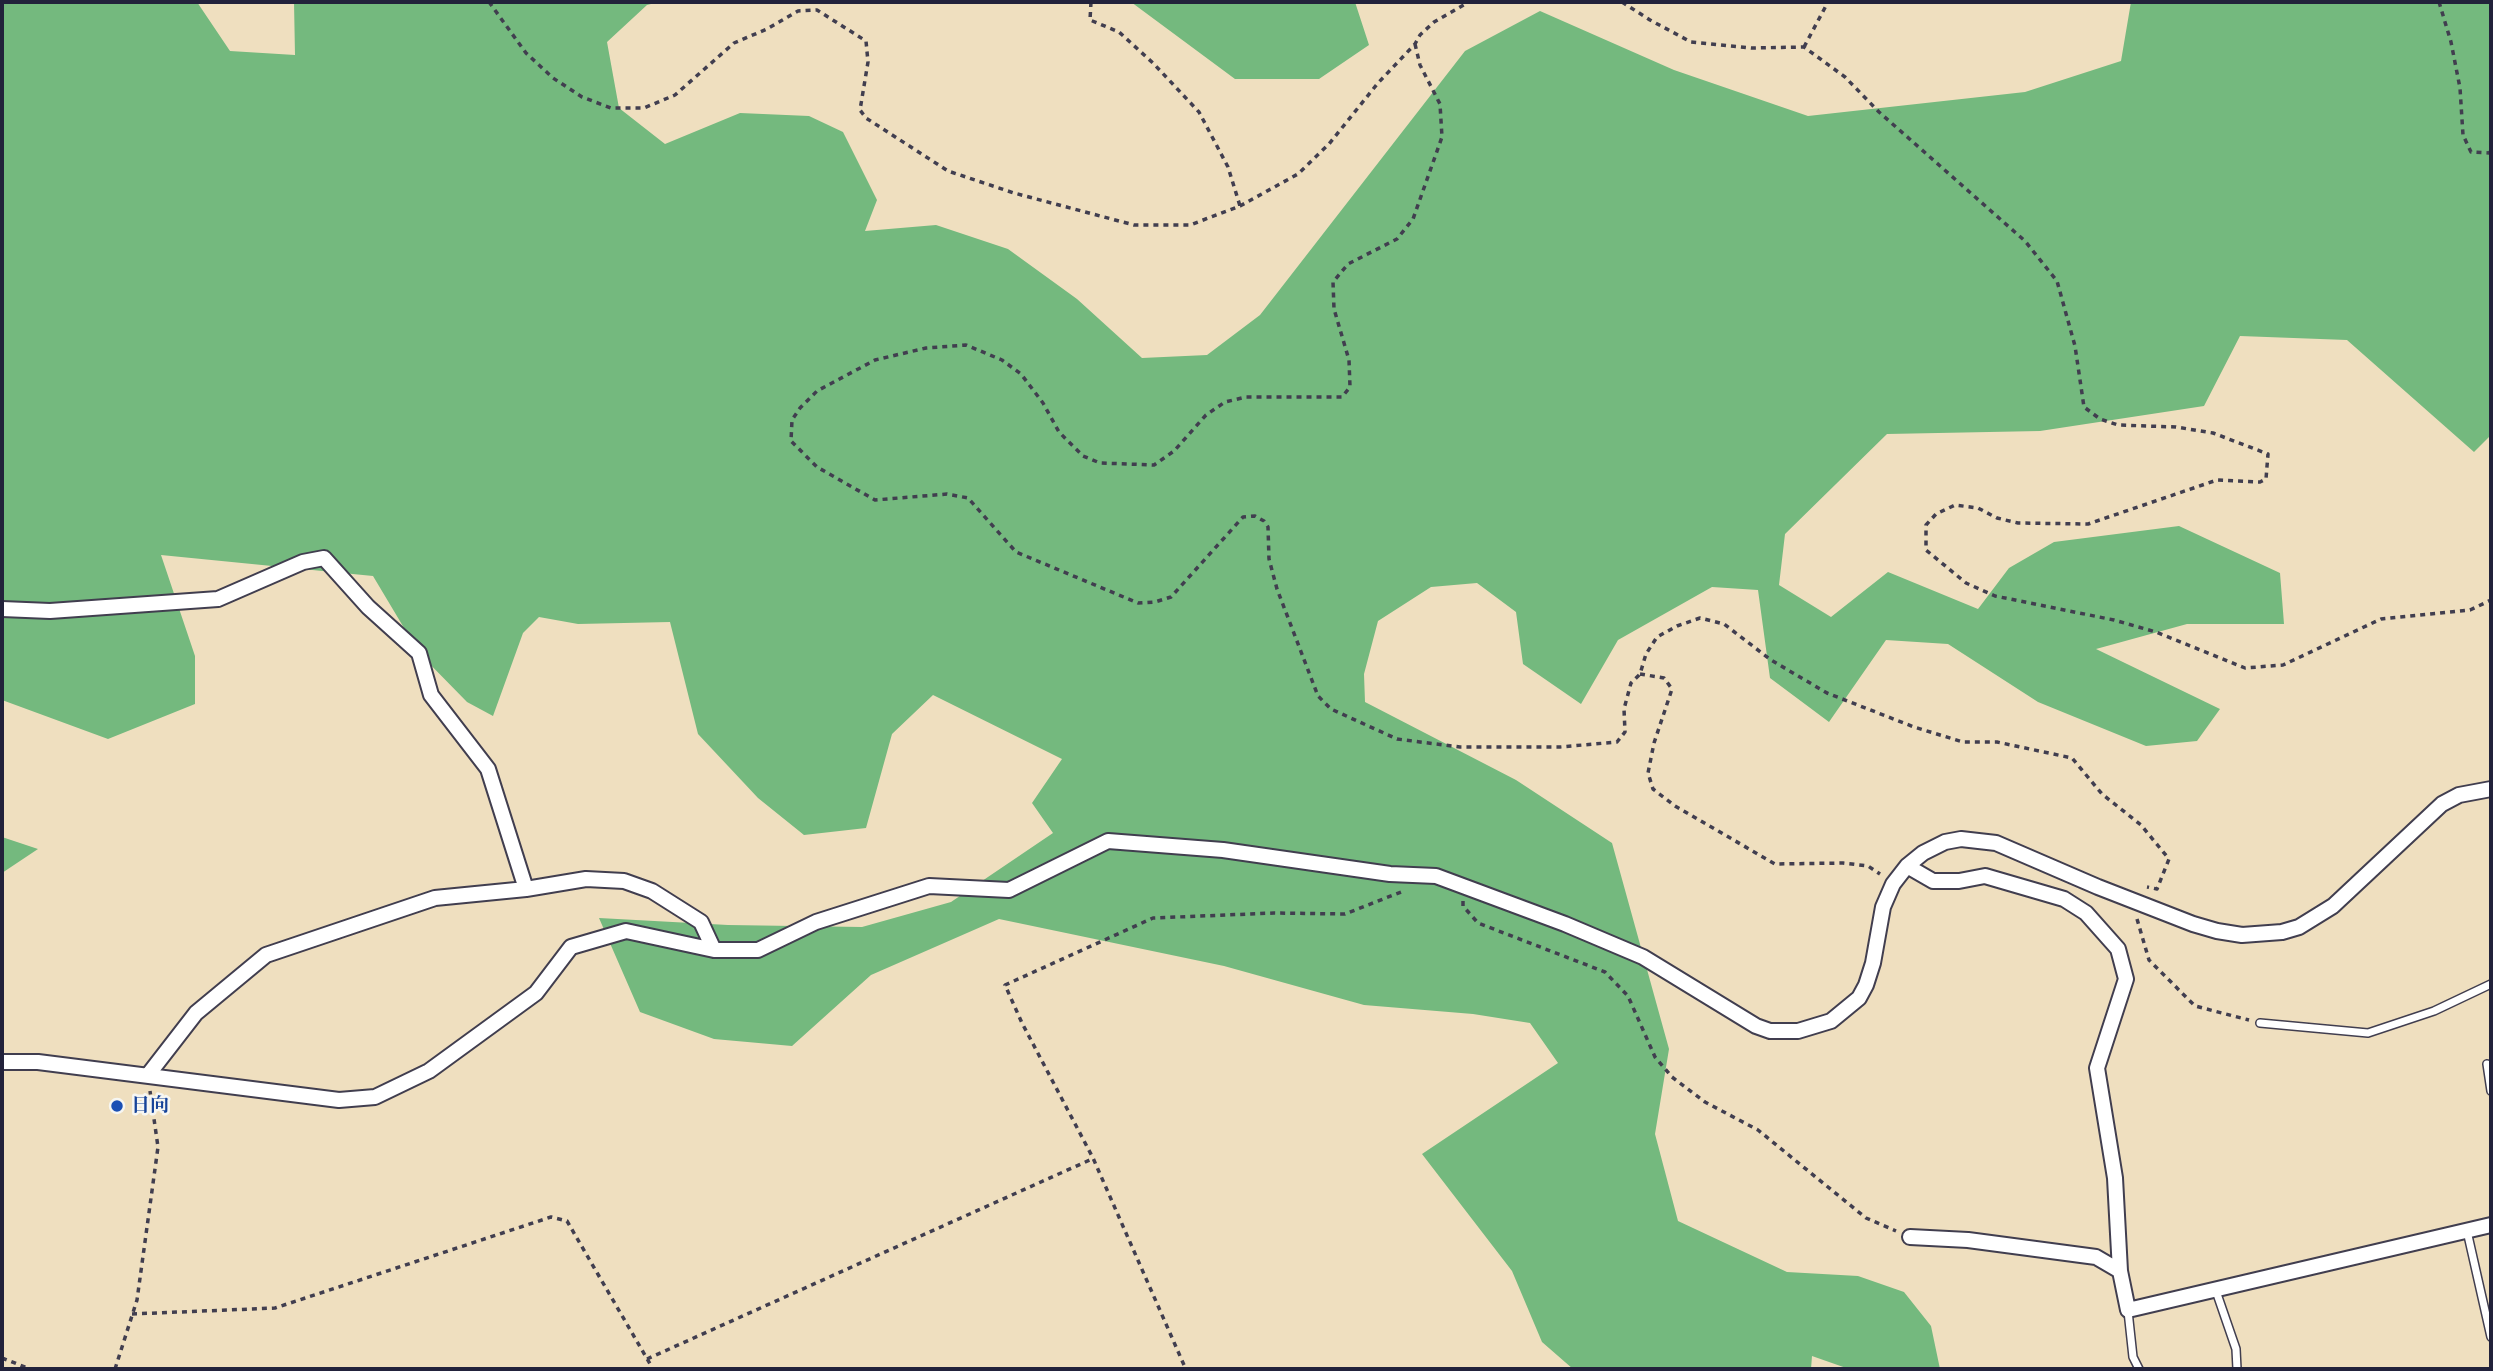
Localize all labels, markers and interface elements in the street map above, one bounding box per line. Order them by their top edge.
place label: 日向 [131,1095,169,1117]
marker: 日向 [109,1098,125,1114]

